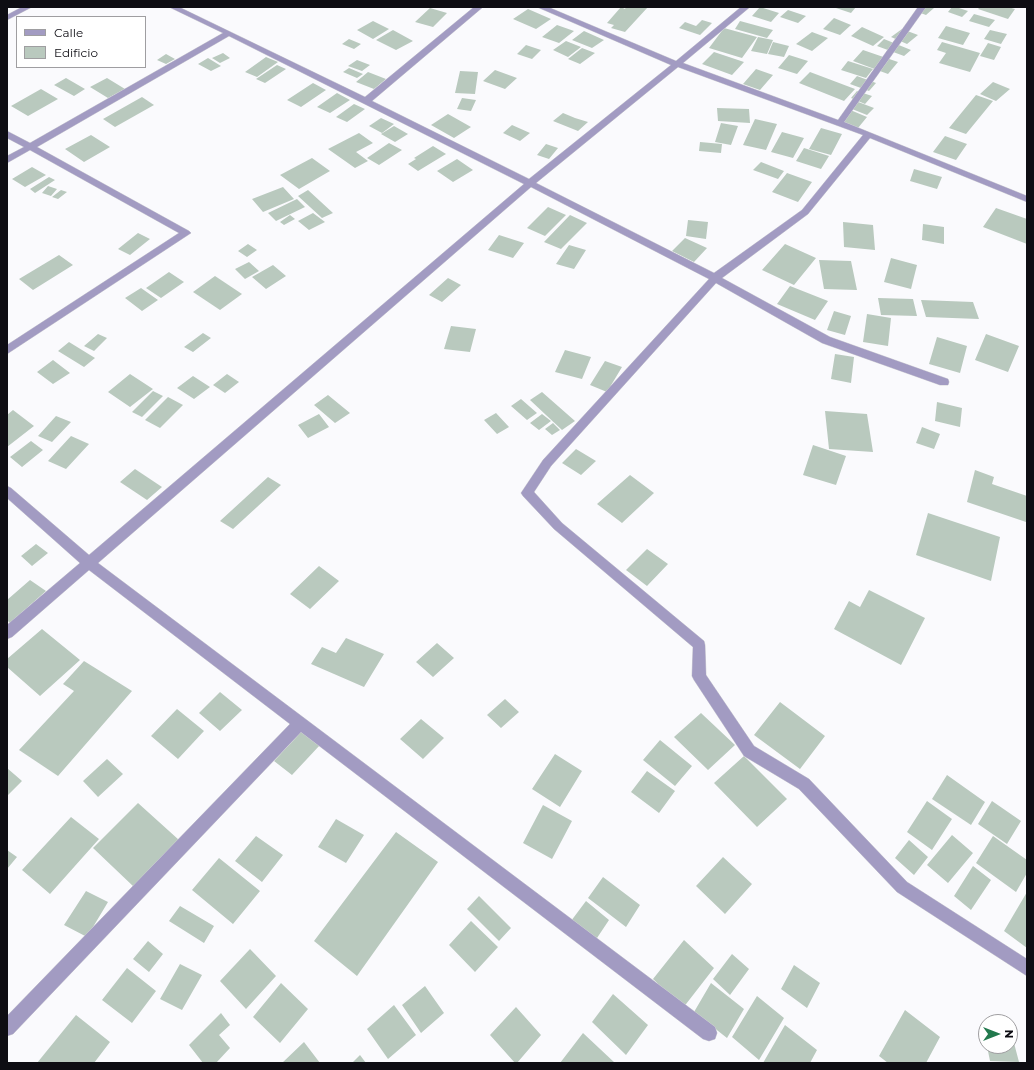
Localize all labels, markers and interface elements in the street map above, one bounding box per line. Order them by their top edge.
legend [16,16,146,68]
text: Calle [54,25,83,40]
text: Edificio [54,45,98,60]
north arrow [978,1014,1018,1054]
text: N [1002,1030,1016,1038]

